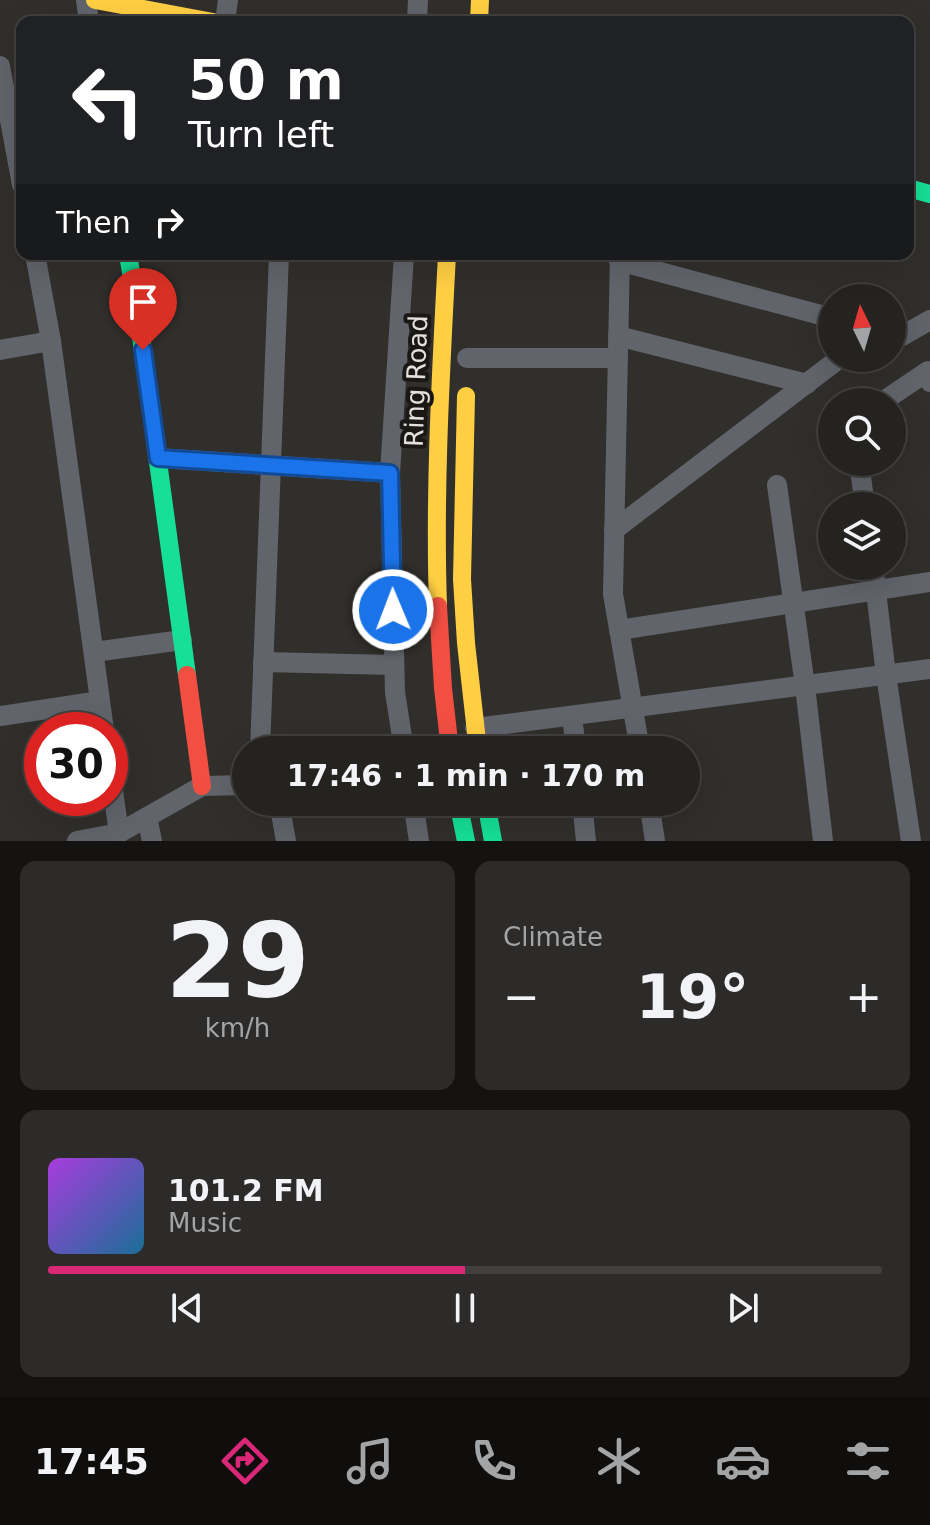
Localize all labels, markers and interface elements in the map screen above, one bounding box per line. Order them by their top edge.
text: 50 m [188,47,344,112]
icon: left [56,48,160,152]
text: Turn left [188,114,334,155]
icon: right [147,200,191,244]
text: Then [56,205,131,240]
pin [109,268,177,350]
icon: arrive [121,280,165,324]
north arrow [818,284,906,372]
map controls [818,284,906,580]
street label: Ring Road [399,315,433,447]
button: search [818,388,906,476]
button: layers [818,492,906,580]
position arrow [351,568,435,652]
speed limit sign: 30 [24,712,128,816]
text: 17:46 · 1 min · 170 m [287,758,645,793]
text: 29 [165,900,310,1022]
text: Climate [503,922,603,952]
text: 19° [636,962,749,1032]
text: − [503,971,540,1022]
text: + [845,971,882,1022]
text: km/h [205,1013,270,1043]
text: 101.2 FM [168,1173,324,1208]
text: Music [168,1208,242,1238]
icon: previous [165,1286,209,1330]
icon: pause [443,1286,487,1330]
icon: next [721,1286,765,1330]
icon: directions [217,1433,273,1489]
icon: music [342,1433,398,1489]
icon: phone [466,1433,522,1489]
icon: climate [591,1433,647,1489]
icon: car [715,1433,771,1489]
icon: filters [840,1433,896,1489]
text: 17:45 [34,1441,149,1482]

